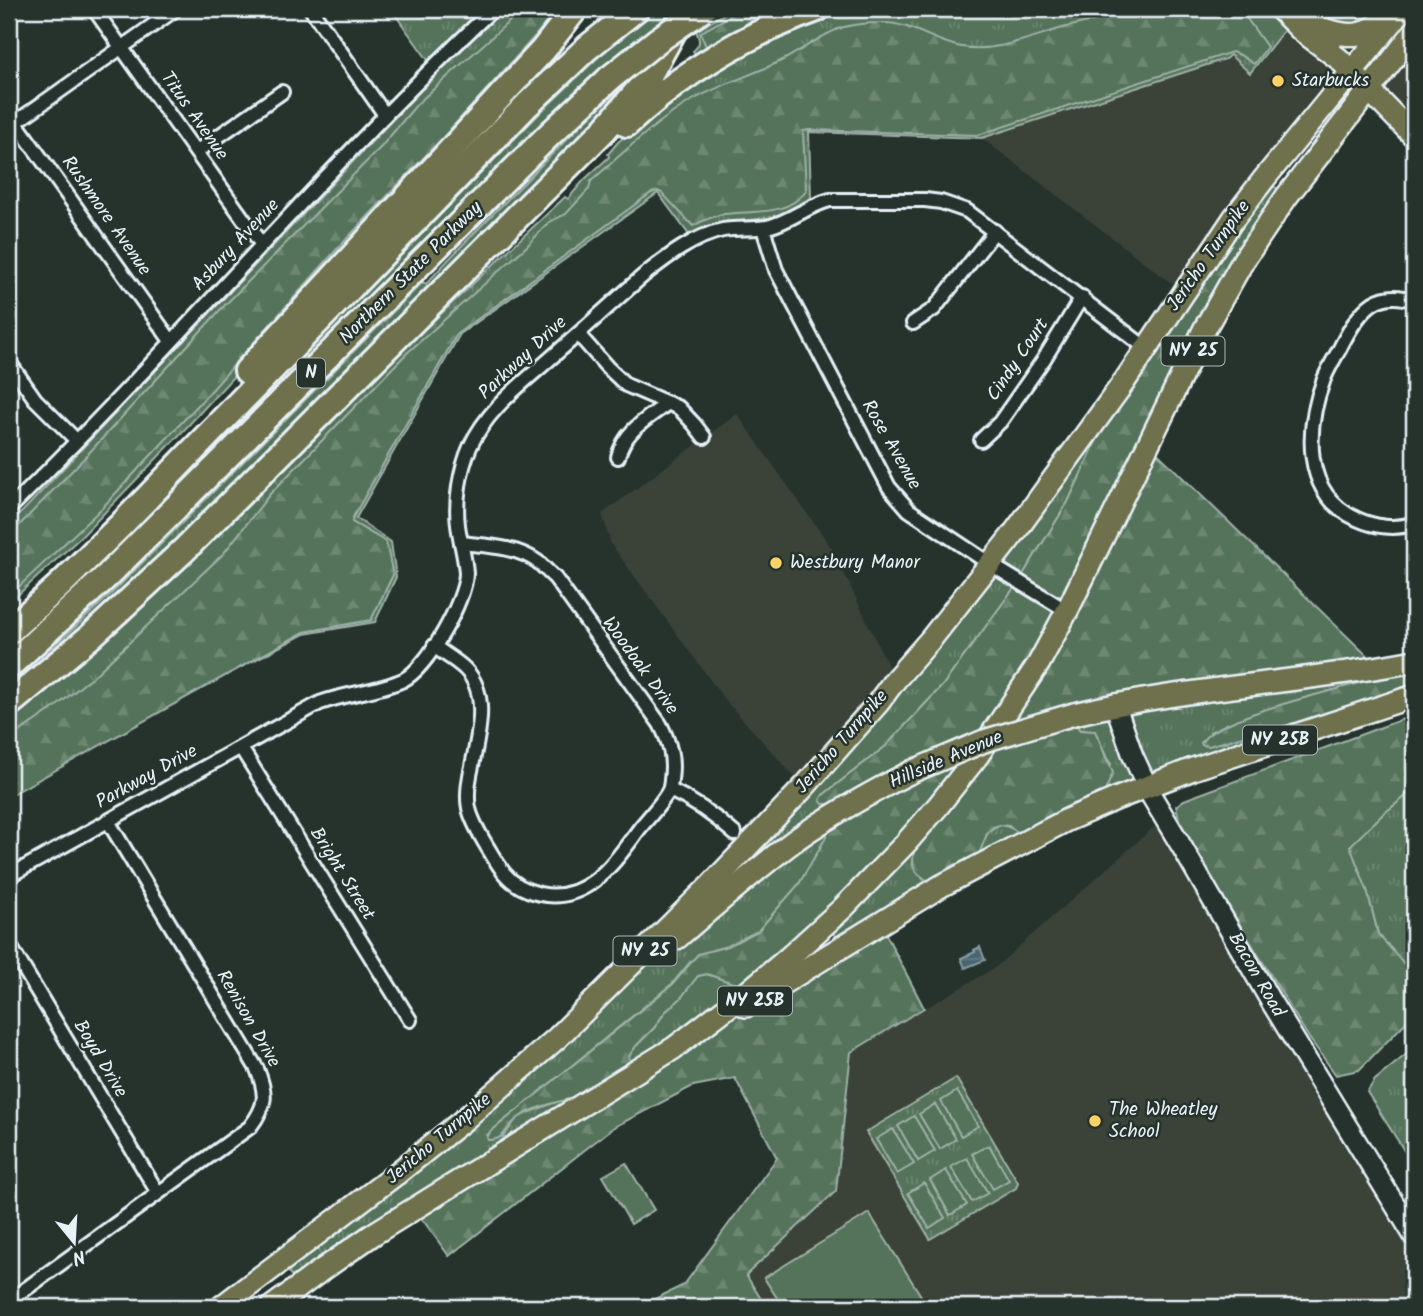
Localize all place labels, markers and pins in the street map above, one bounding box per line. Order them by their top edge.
place label: Starbucks [1292,66,1369,96]
marker: Starbucks [1270,73,1286,89]
place label: Westbury Manor [790,548,921,578]
marker: Westbury Manor [768,555,784,571]
place label: The Wheatley School [1109,1095,1219,1147]
marker: The Wheatley School [1087,1113,1103,1129]

